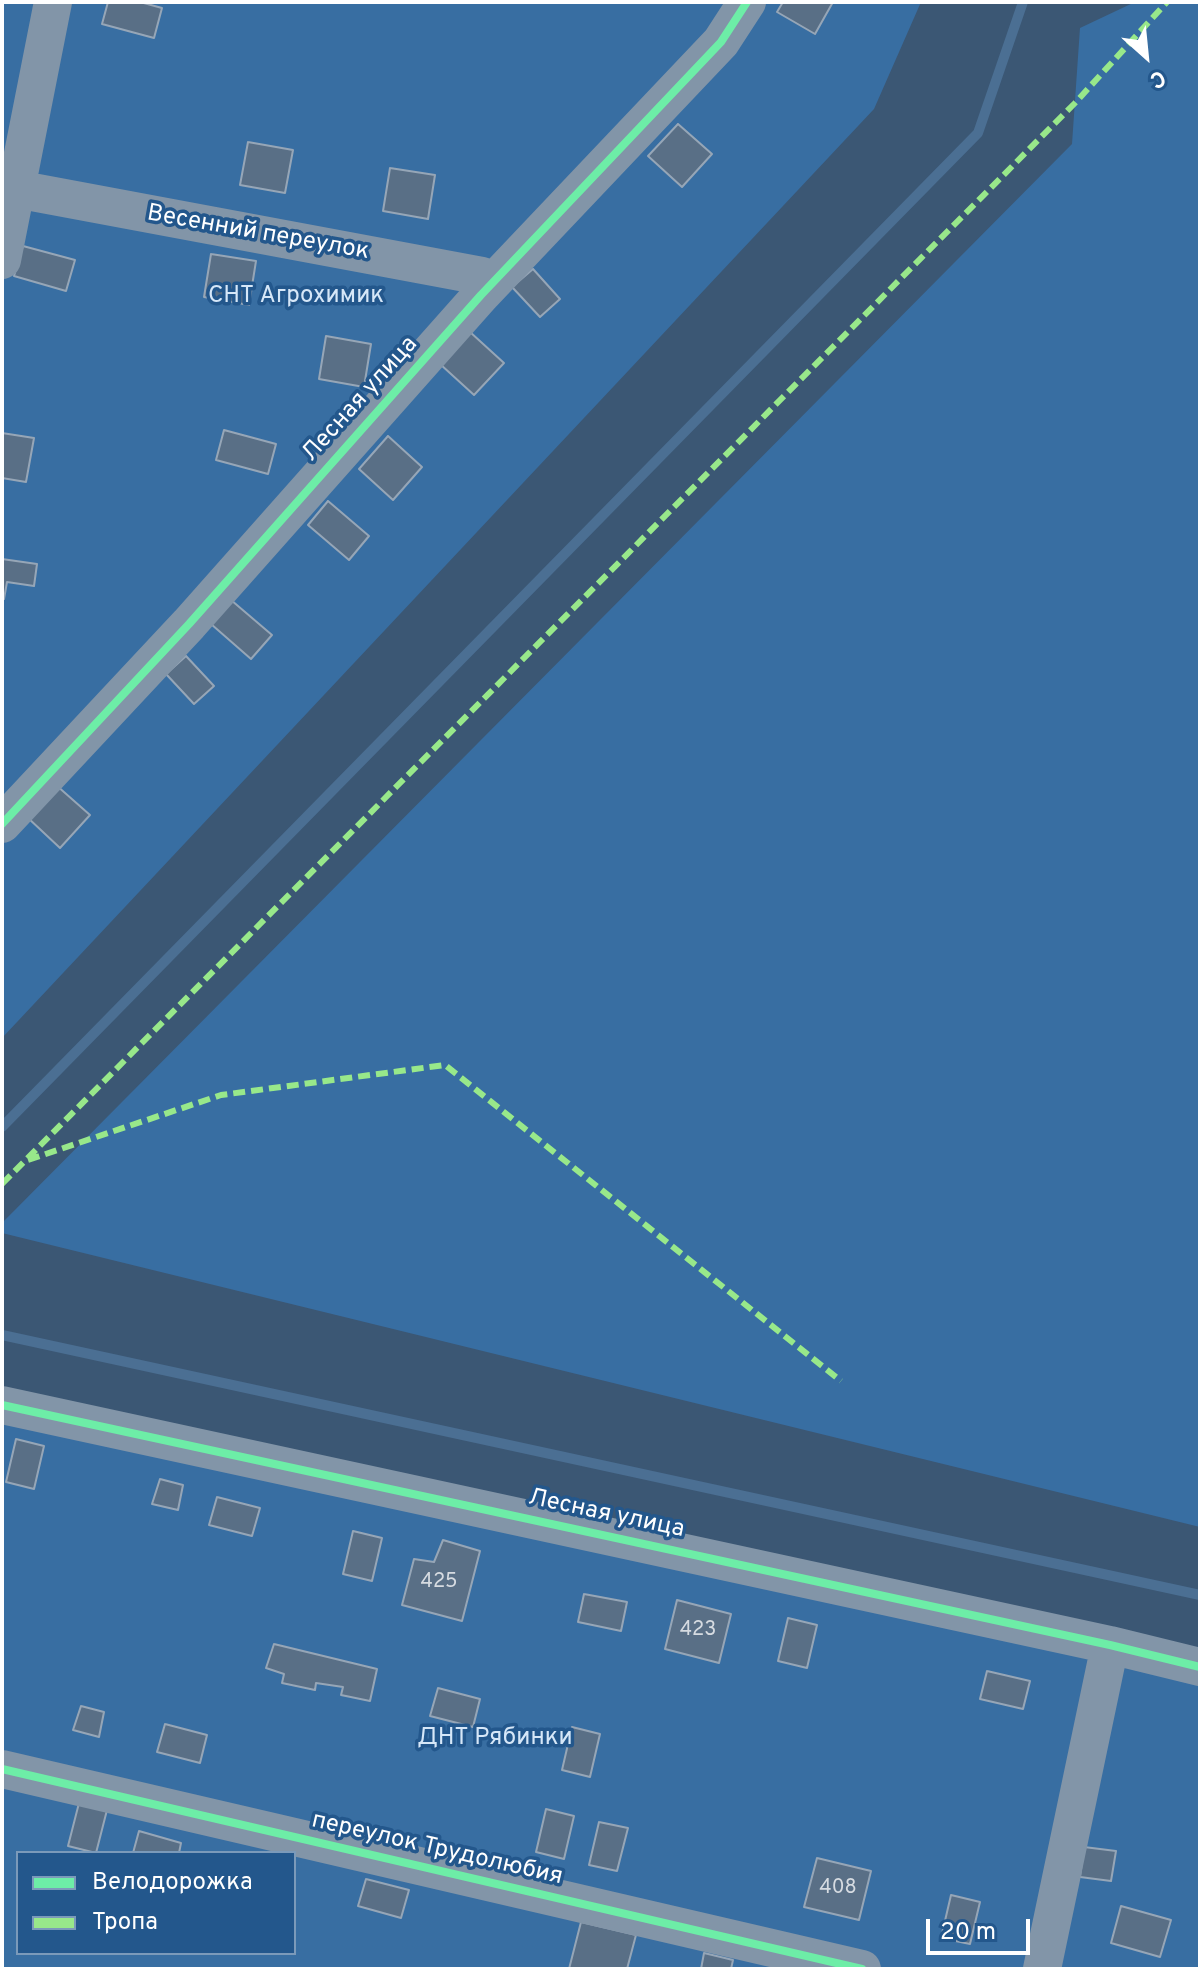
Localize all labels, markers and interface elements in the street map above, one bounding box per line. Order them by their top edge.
north arrow [1106,16,1186,96]
text: С [1145,63,1170,93]
street label: Весенний переулок [145,200,371,268]
park label: СНТ Агрохимик [208,283,384,311]
street label: Лесная улица [297,331,425,469]
street label: Лесная улица [525,1484,687,1546]
house number: 425 [420,1571,458,1595]
house number: 423 [680,1619,716,1643]
park label: ДНТ Рябинки [417,1725,573,1753]
street label: переулок Трудолюбия [309,1807,565,1893]
legend [16,1851,296,1955]
text: Велодорожка [92,1868,253,1898]
house number: 408 [819,1877,857,1901]
scale bar [930,1903,1034,1953]
text: Тропа [92,1908,158,1938]
text: 20 m [940,1918,996,1948]

